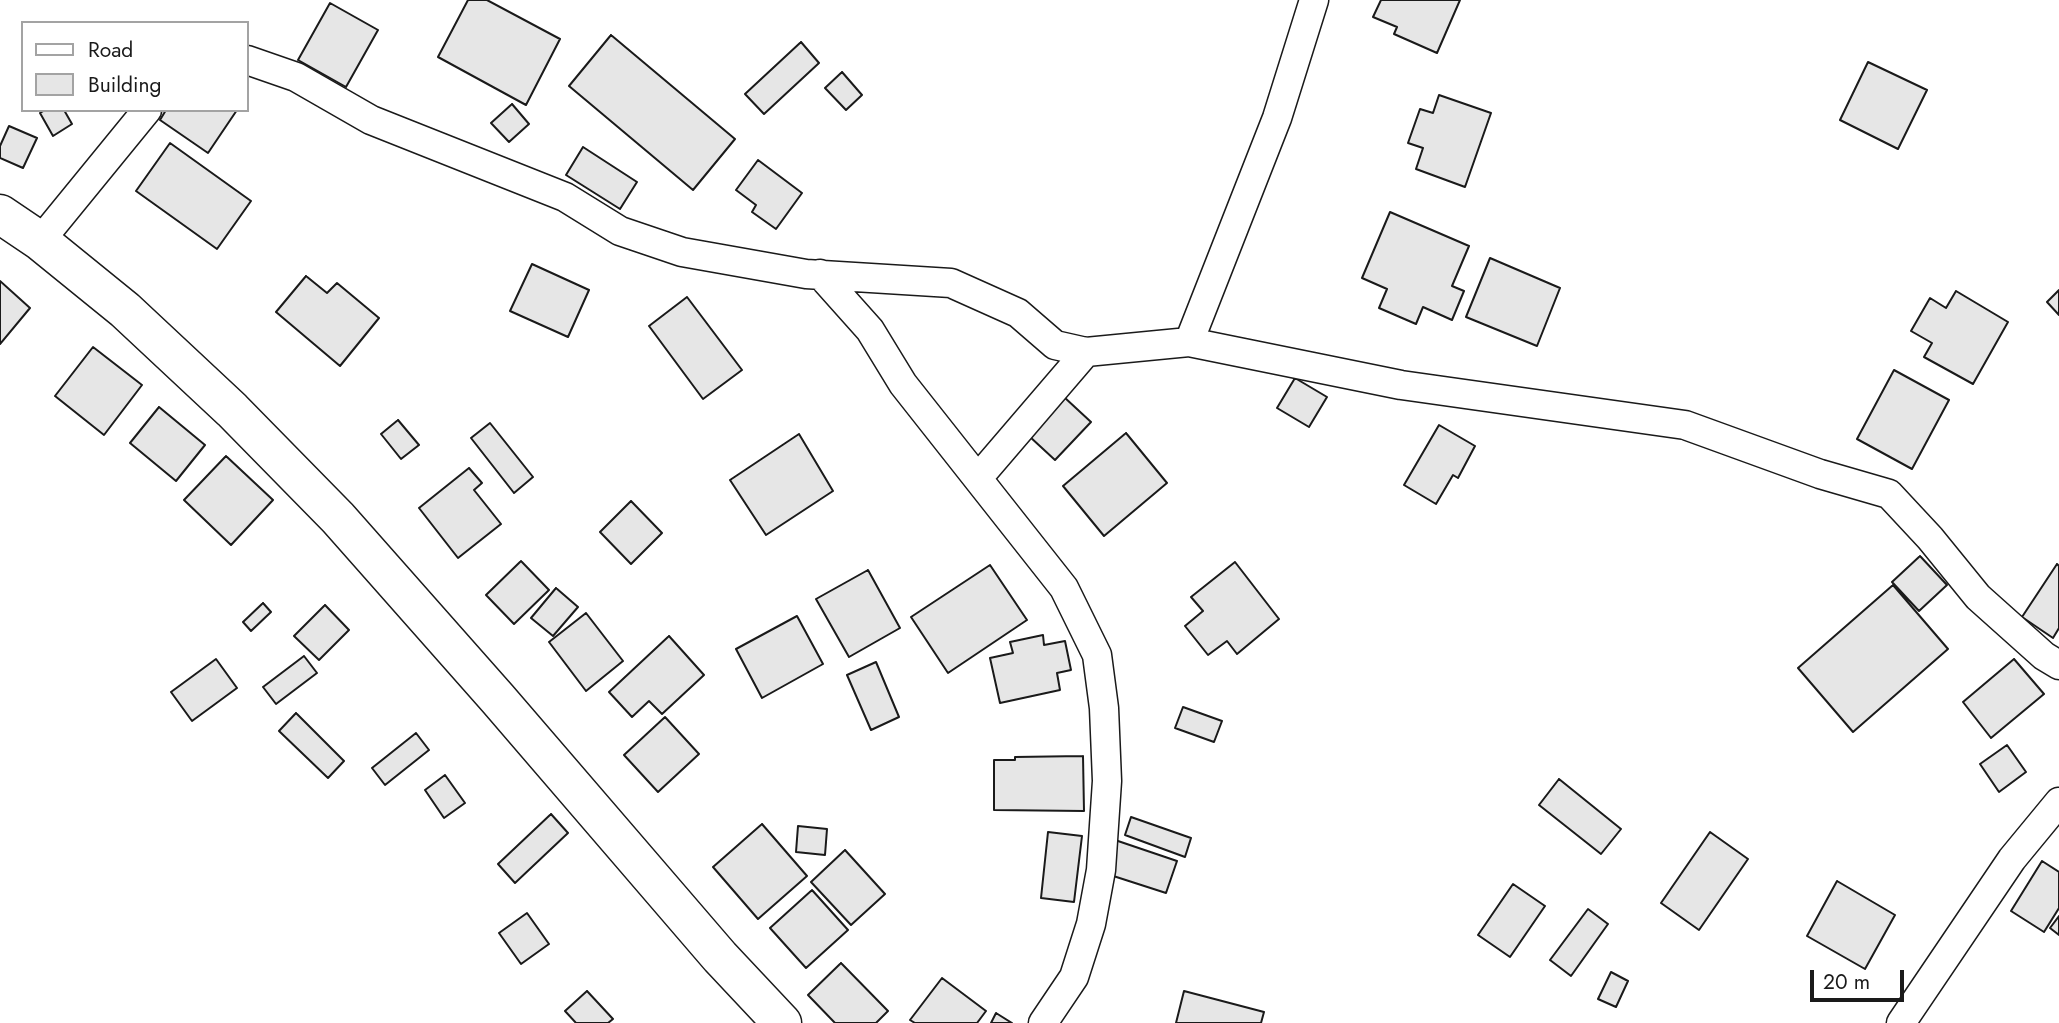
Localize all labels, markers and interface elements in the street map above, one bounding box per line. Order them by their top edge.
legend [21,21,248,112]
text: Road [88,35,133,65]
text: Building [88,70,161,100]
scale bar [1814,956,1909,1000]
text: 20 m [1823,967,1870,997]

